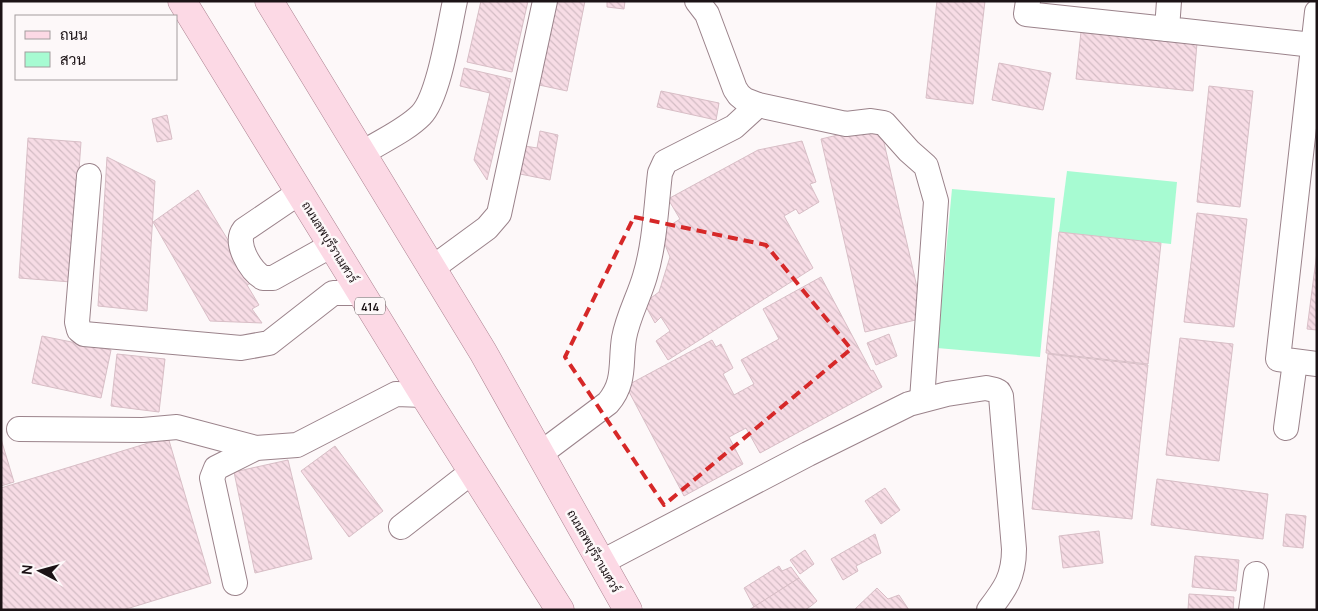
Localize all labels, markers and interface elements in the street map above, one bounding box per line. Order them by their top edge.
legend [15,15,178,80]
text: ถนน [60,24,88,45]
text: สวน [60,49,86,70]
street label: ถนนลพบุรีราเมศวร์ [297,198,362,287]
road number: 414 [355,298,385,314]
street label: ถนนลพบุรีราเมศวร์ [562,506,625,596]
north arrow [15,546,65,596]
text: N [17,564,37,576]

